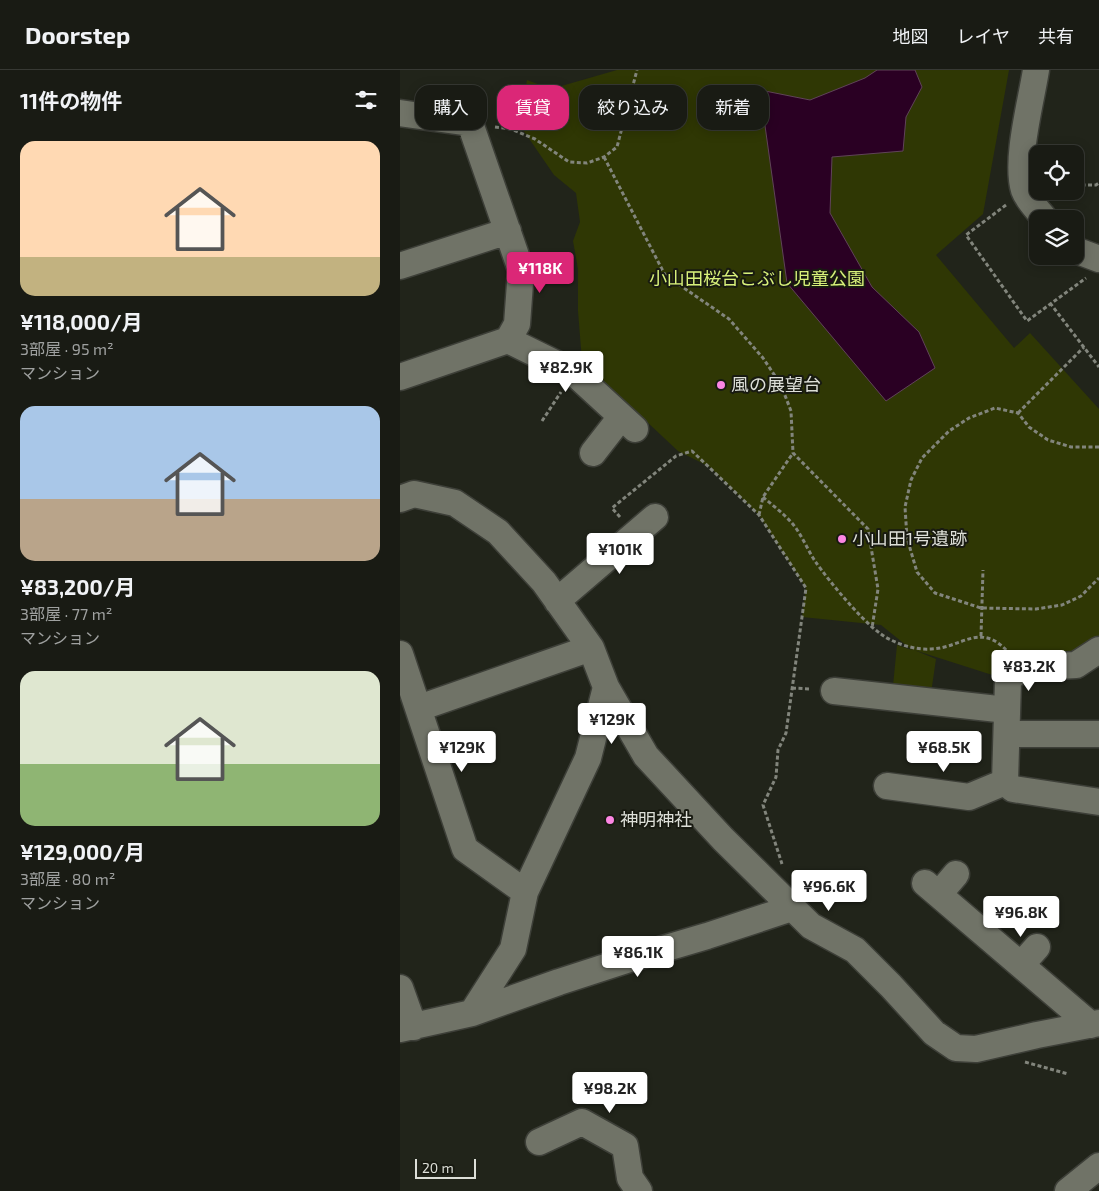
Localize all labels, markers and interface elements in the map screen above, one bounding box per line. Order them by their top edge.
text: Doorstep [25,20,130,49]
text: 地図 [893,25,929,47]
text: レイヤ [957,25,1010,47]
text: 共有 [1038,25,1074,47]
chip: 購入 [415,85,487,130]
chip: 賃貸 [497,85,569,130]
chip: 絞り込み [579,85,687,130]
chip: 新着 [697,85,769,130]
icon: filters [352,86,380,114]
text: 11件の物件 [20,88,122,113]
map controls [1029,145,1084,265]
button: locate [1029,145,1084,200]
icon: home [155,174,245,264]
button: layers [1029,210,1084,265]
pin: ¥118K [505,252,575,294]
text: ¥118K [518,258,562,277]
park label: 小山田桜台こぶし児童公園 [649,267,865,289]
text: ¥118,000/月 [20,309,143,334]
text: 3部屋 · 95 m² [20,339,114,358]
pin: ¥82.9K [525,350,607,393]
text: ¥82.9K [539,357,593,376]
text: マンション [20,363,100,382]
place label: 風の展望台 [731,373,821,395]
marker: 風の展望台 [715,379,727,391]
icon: home [155,439,245,529]
place label: 小山田1号遺跡 [852,527,967,549]
pin: ¥101K [585,532,655,575]
marker: 小山田1号遺跡 [836,533,848,545]
text: ¥101K [598,539,642,558]
text: ¥83,200/月 [20,574,135,599]
text: 3部屋 · 77 m² [20,604,112,623]
text: マンション [20,628,100,647]
pin: ¥83.2K [988,650,1070,692]
text: ¥83.2K [1002,656,1056,675]
pin: ¥129K [577,702,647,745]
icon: home [155,704,245,794]
text: ¥129K [589,709,635,728]
pin: ¥129K [427,730,497,773]
pin: ¥68.5K [903,730,985,773]
text: ¥129K [439,737,485,756]
text: ¥68.5K [918,737,970,756]
place label: 神明神社 [620,808,692,830]
marker: 神明神社 [604,814,616,826]
text: ¥129,000/月 [20,839,145,864]
text: 3部屋 · 80 m² [20,869,115,888]
pin: ¥96.6K [788,870,870,912]
text: ¥96.6K [803,876,856,895]
text: マンション [20,893,100,912]
pin: ¥96.8K [980,896,1062,938]
text: ¥96.8K [994,902,1048,921]
pin: ¥86.1K [597,936,679,978]
text: ¥86.1K [613,942,663,961]
pin: ¥98.2K [569,1072,651,1114]
text: ¥98.2K [583,1078,637,1097]
scale bar [415,1156,476,1179]
text: 20 m [422,1159,454,1176]

